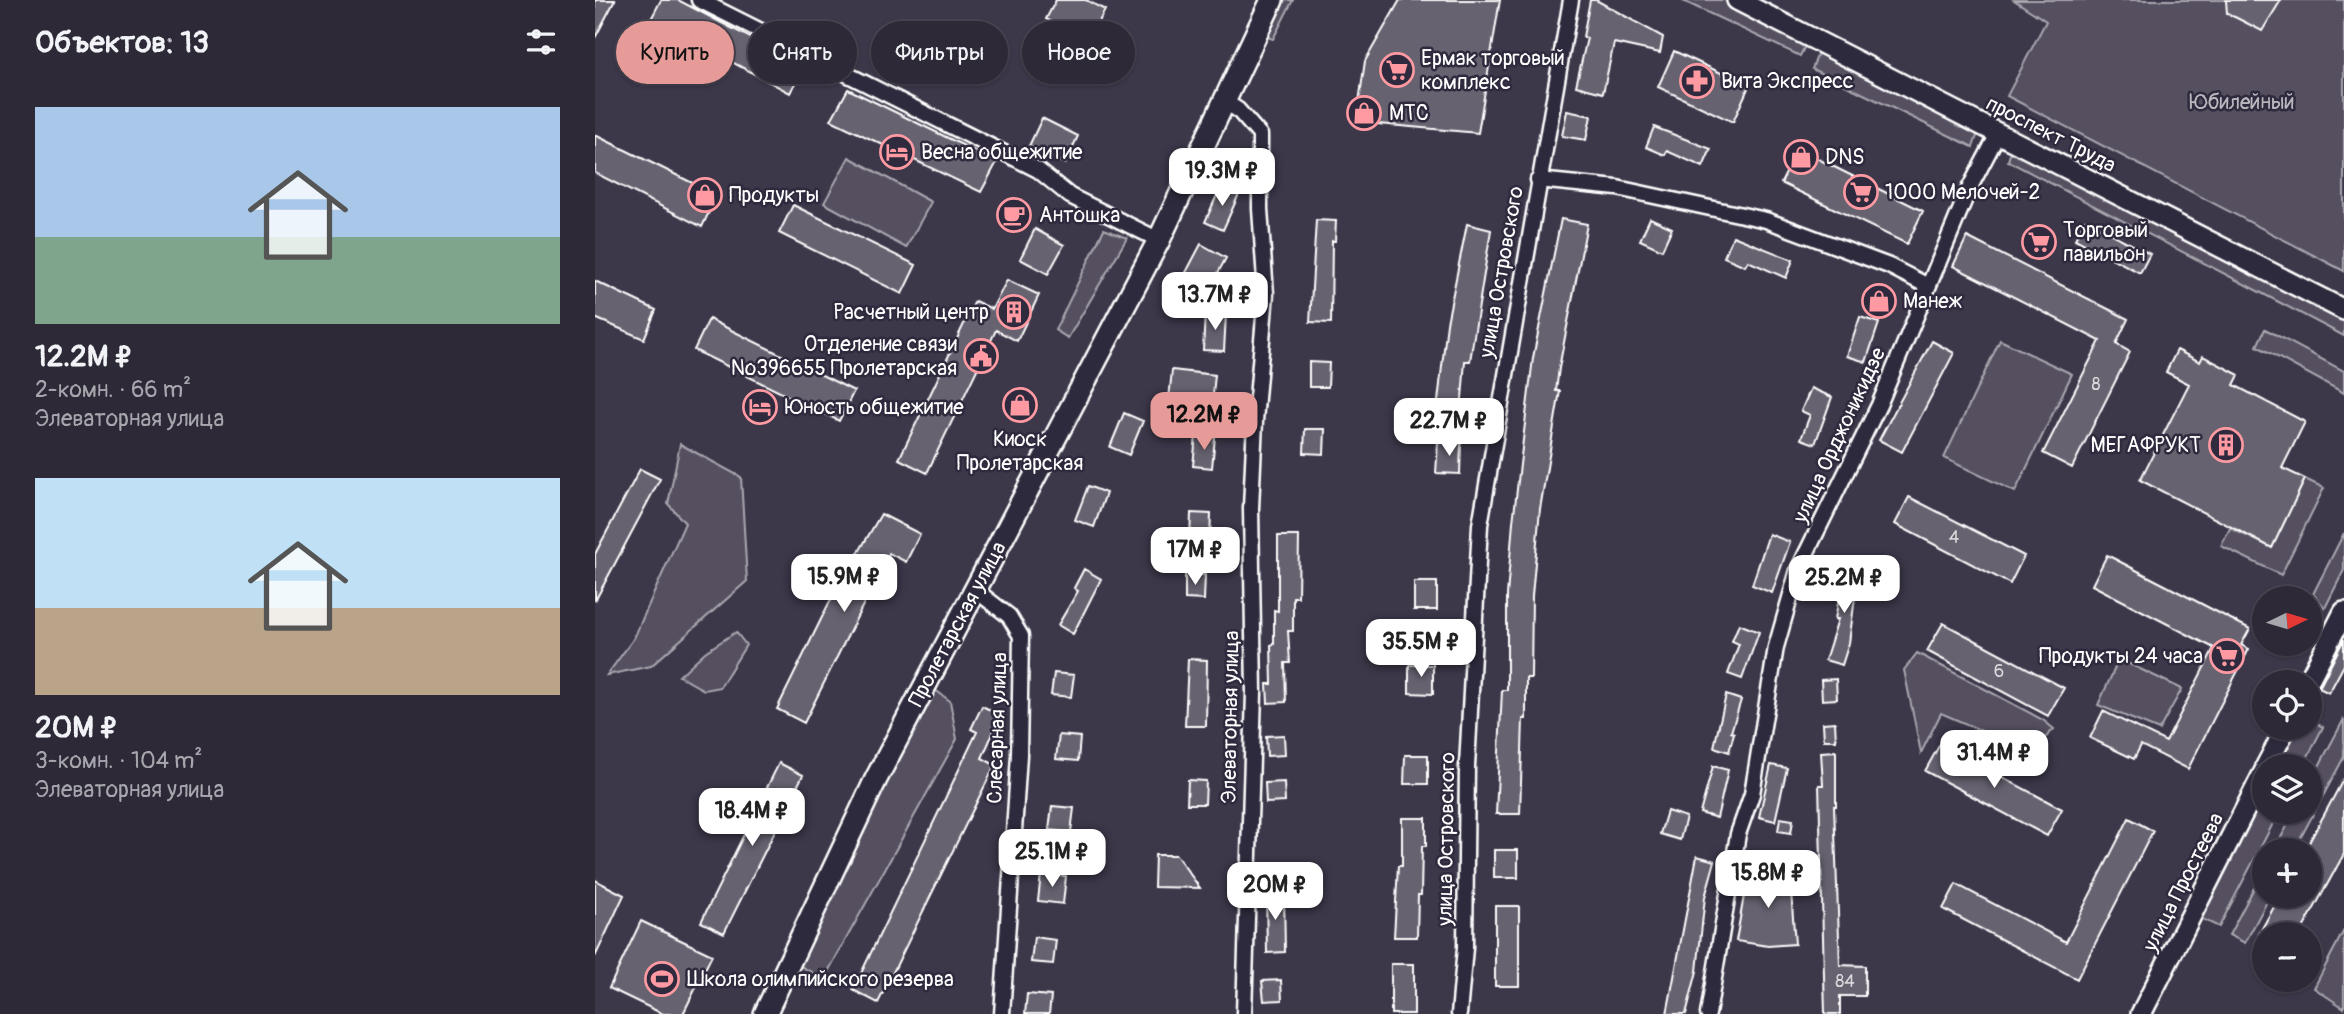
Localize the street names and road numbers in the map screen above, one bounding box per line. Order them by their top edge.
street label: проспект Труда [1981,90,2120,179]
street label: улица Островского [1473,184,1530,361]
street label: улица Орджоникидзе [1787,343,1892,528]
street label: Пролетарская улица [902,537,1012,712]
street label: Элеваторная улица [1215,630,1246,804]
street label: Слесарная улица [981,652,1014,804]
street label: улица Островского [1431,752,1462,927]
street label: улица Простеева [2136,808,2230,957]

